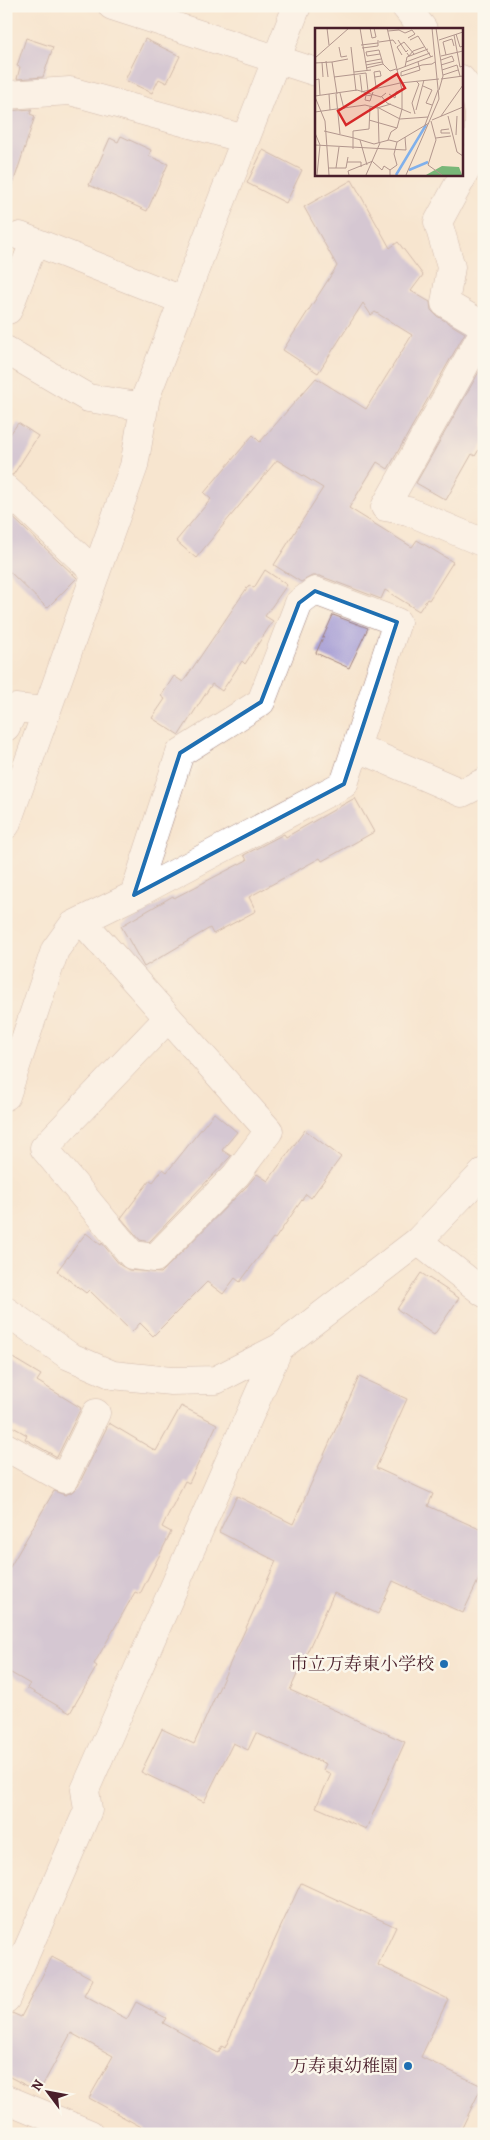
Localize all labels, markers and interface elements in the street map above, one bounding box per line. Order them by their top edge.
inset map [315,28,462,175]
place label: 市立万寿東小学校 [290,1652,434,1676]
marker: 市立万寿東小学校 [438,1658,450,1670]
place label: 万寿東幼稚園 [290,2054,398,2078]
marker: 万寿東幼稚園 [402,2060,414,2072]
north arrow [22,2068,72,2118]
text: N [27,2076,48,2095]

